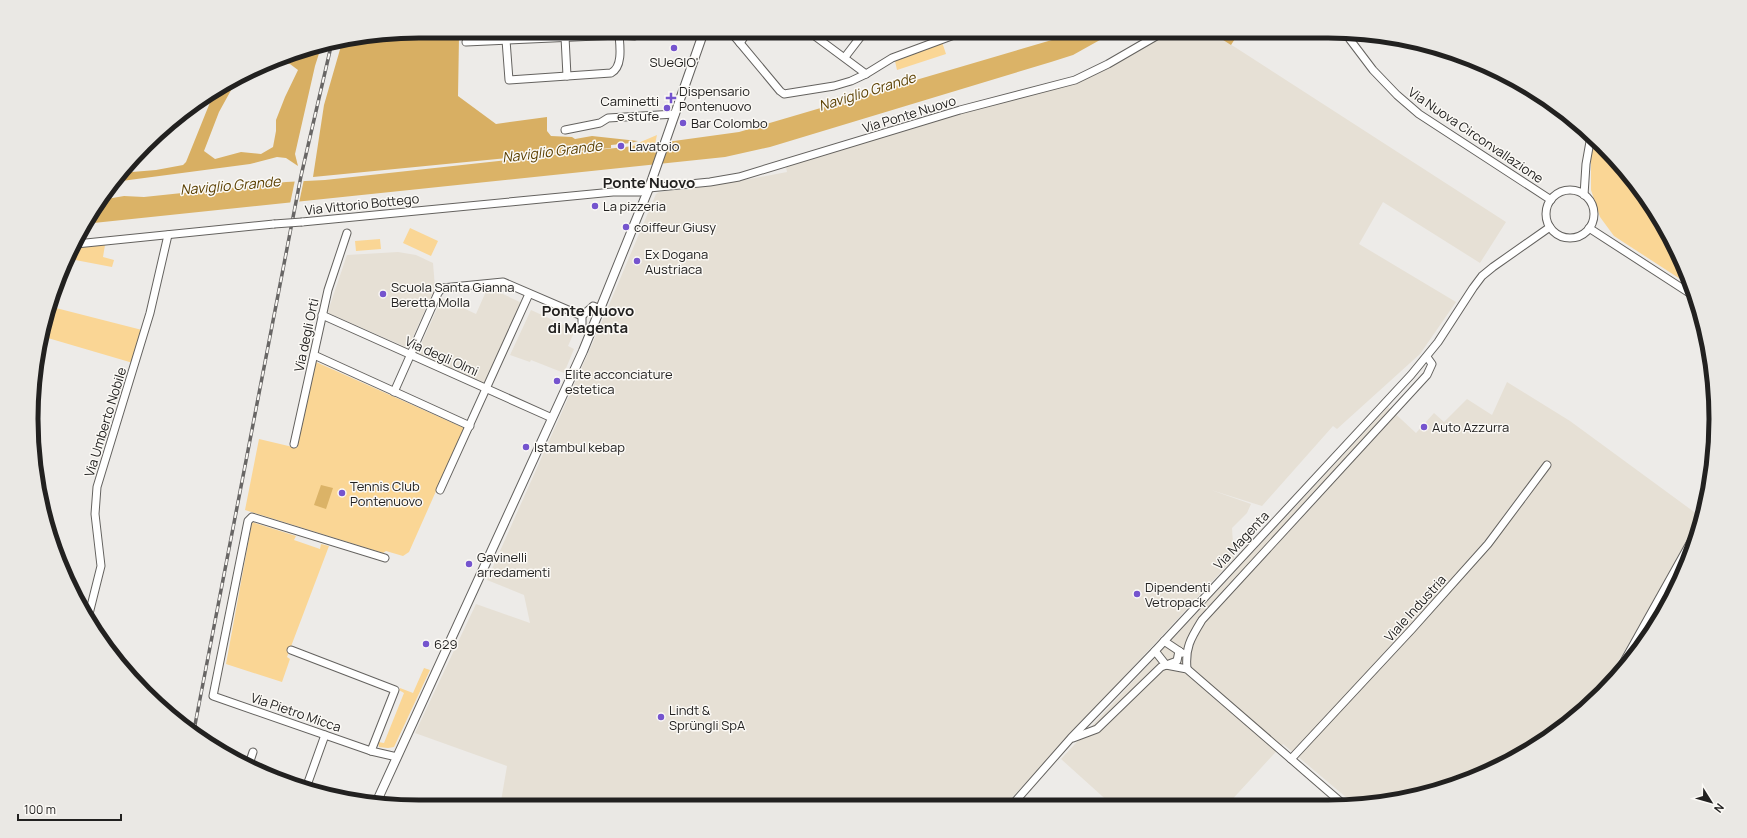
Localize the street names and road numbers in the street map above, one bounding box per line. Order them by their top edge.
street label: Via Nuova Circonvallazione [1405,83,1547,187]
street label: Via Ponte Nuovo [860,91,958,137]
street label: Via Vittorio Bottego [304,189,420,219]
street label: Via degli Orti [289,297,323,373]
street label: Via degli Olmi [402,332,482,380]
street label: Via Umberto Nobile [80,365,130,479]
street label: Via Magenta [1209,507,1273,573]
street label: Viale Industria [1380,571,1450,645]
street label: Via Pietro Micca [248,688,344,736]

